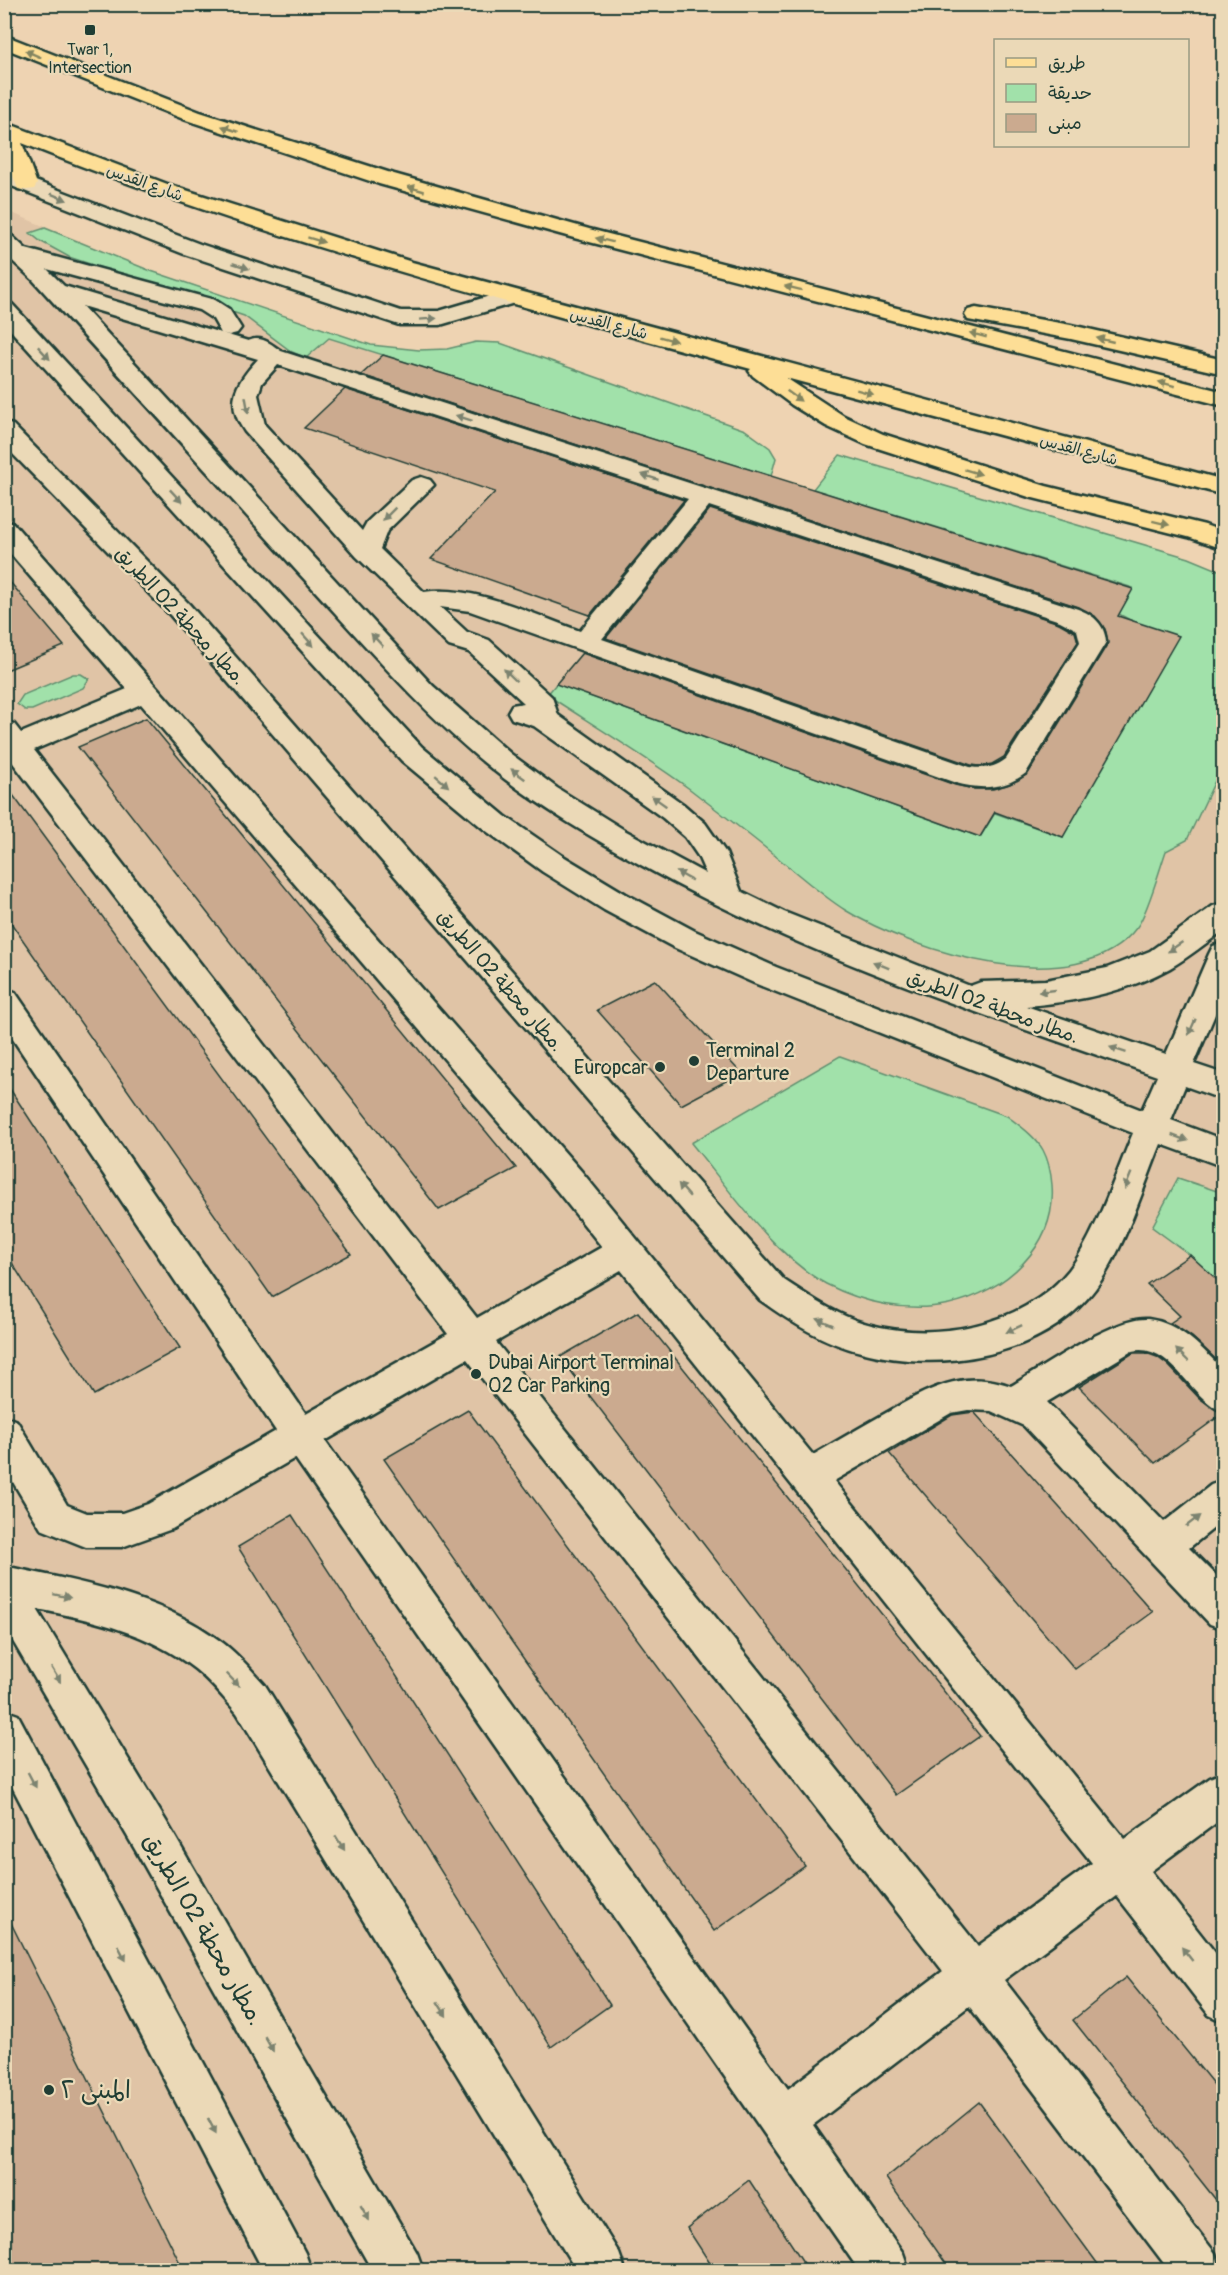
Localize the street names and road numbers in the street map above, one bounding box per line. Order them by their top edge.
street label: شارع القدس [103,160,186,207]
street label: شارع القدس [567,304,650,345]
street label: شارع القدس [1037,430,1120,471]
street label: مطار محطة 02 الطريق. [110,541,251,690]
street label: مطار محطة 02 الطريق. [432,904,569,1057]
street label: مطار محطة 02 الطريق. [904,964,1082,1049]
street label: مطار محطة 02 الطريق. [137,1828,270,2030]

